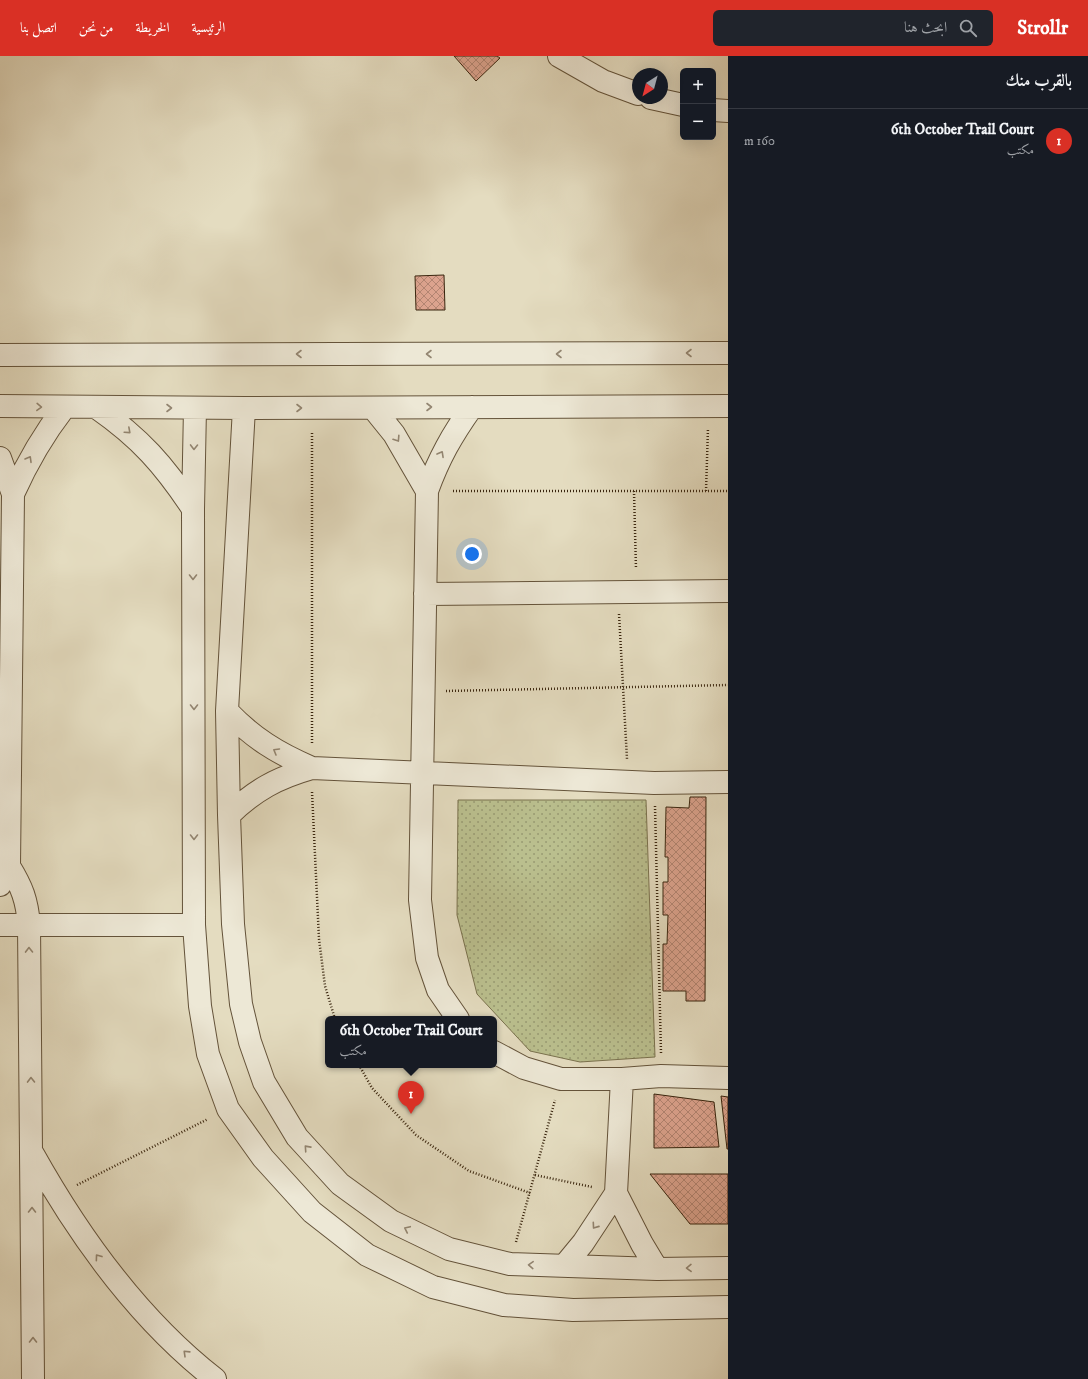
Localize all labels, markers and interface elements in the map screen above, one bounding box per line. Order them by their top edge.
search box [713,10,993,46]
icon: search [957,17,979,39]
text: Strollr [1017,17,1068,40]
text: ابحث هنا [904,18,947,37]
text: اتصل بنا [20,19,57,37]
text: من نحن [79,19,114,37]
text: الخريطة [136,19,170,37]
text: الرئيسية [192,19,225,37]
north arrow [632,68,668,104]
map controls [680,68,716,140]
button: + [680,68,716,104]
text: بالقرب منك [1006,70,1072,92]
button: − [680,104,716,140]
text: 6th October Trail Court [891,120,1034,139]
text: 160 m [744,133,775,149]
text: 1 [1057,133,1061,149]
text: مكتب [1007,142,1034,158]
one-way arrow [686,349,692,357]
one-way arrow [296,350,302,358]
one-way arrow [426,350,432,358]
one-way arrow [556,350,562,358]
one-way arrow [36,403,42,411]
one-way arrow [426,403,432,411]
one-way arrow [166,404,172,412]
one-way arrow [296,404,302,412]
one-way arrow [123,426,131,434]
one-way arrow [392,435,400,442]
one-way arrow [190,444,198,450]
one-way arrow [437,451,444,459]
one-way arrow [25,456,32,463]
your location [462,544,482,564]
one-way arrow [189,574,197,580]
one-way arrow [190,704,198,710]
one-way arrow [273,749,280,756]
one-way arrow [190,834,198,840]
one-way arrow [25,947,33,953]
popup [325,1016,497,1068]
text: 6th October Trail Court [339,1021,483,1040]
text: مكتب [339,1043,367,1059]
one-way arrow [26,1077,35,1083]
pin: 1 [398,1081,424,1114]
one-way arrow [304,1145,312,1153]
one-way arrow [28,1207,36,1213]
one-way arrow [593,1221,600,1228]
one-way arrow [404,1226,412,1234]
one-way arrow [96,1255,103,1262]
one-way arrow [528,1260,534,1269]
one-way arrow [686,1264,692,1272]
one-way arrow [29,1337,37,1343]
one-way arrow [183,1350,191,1358]

